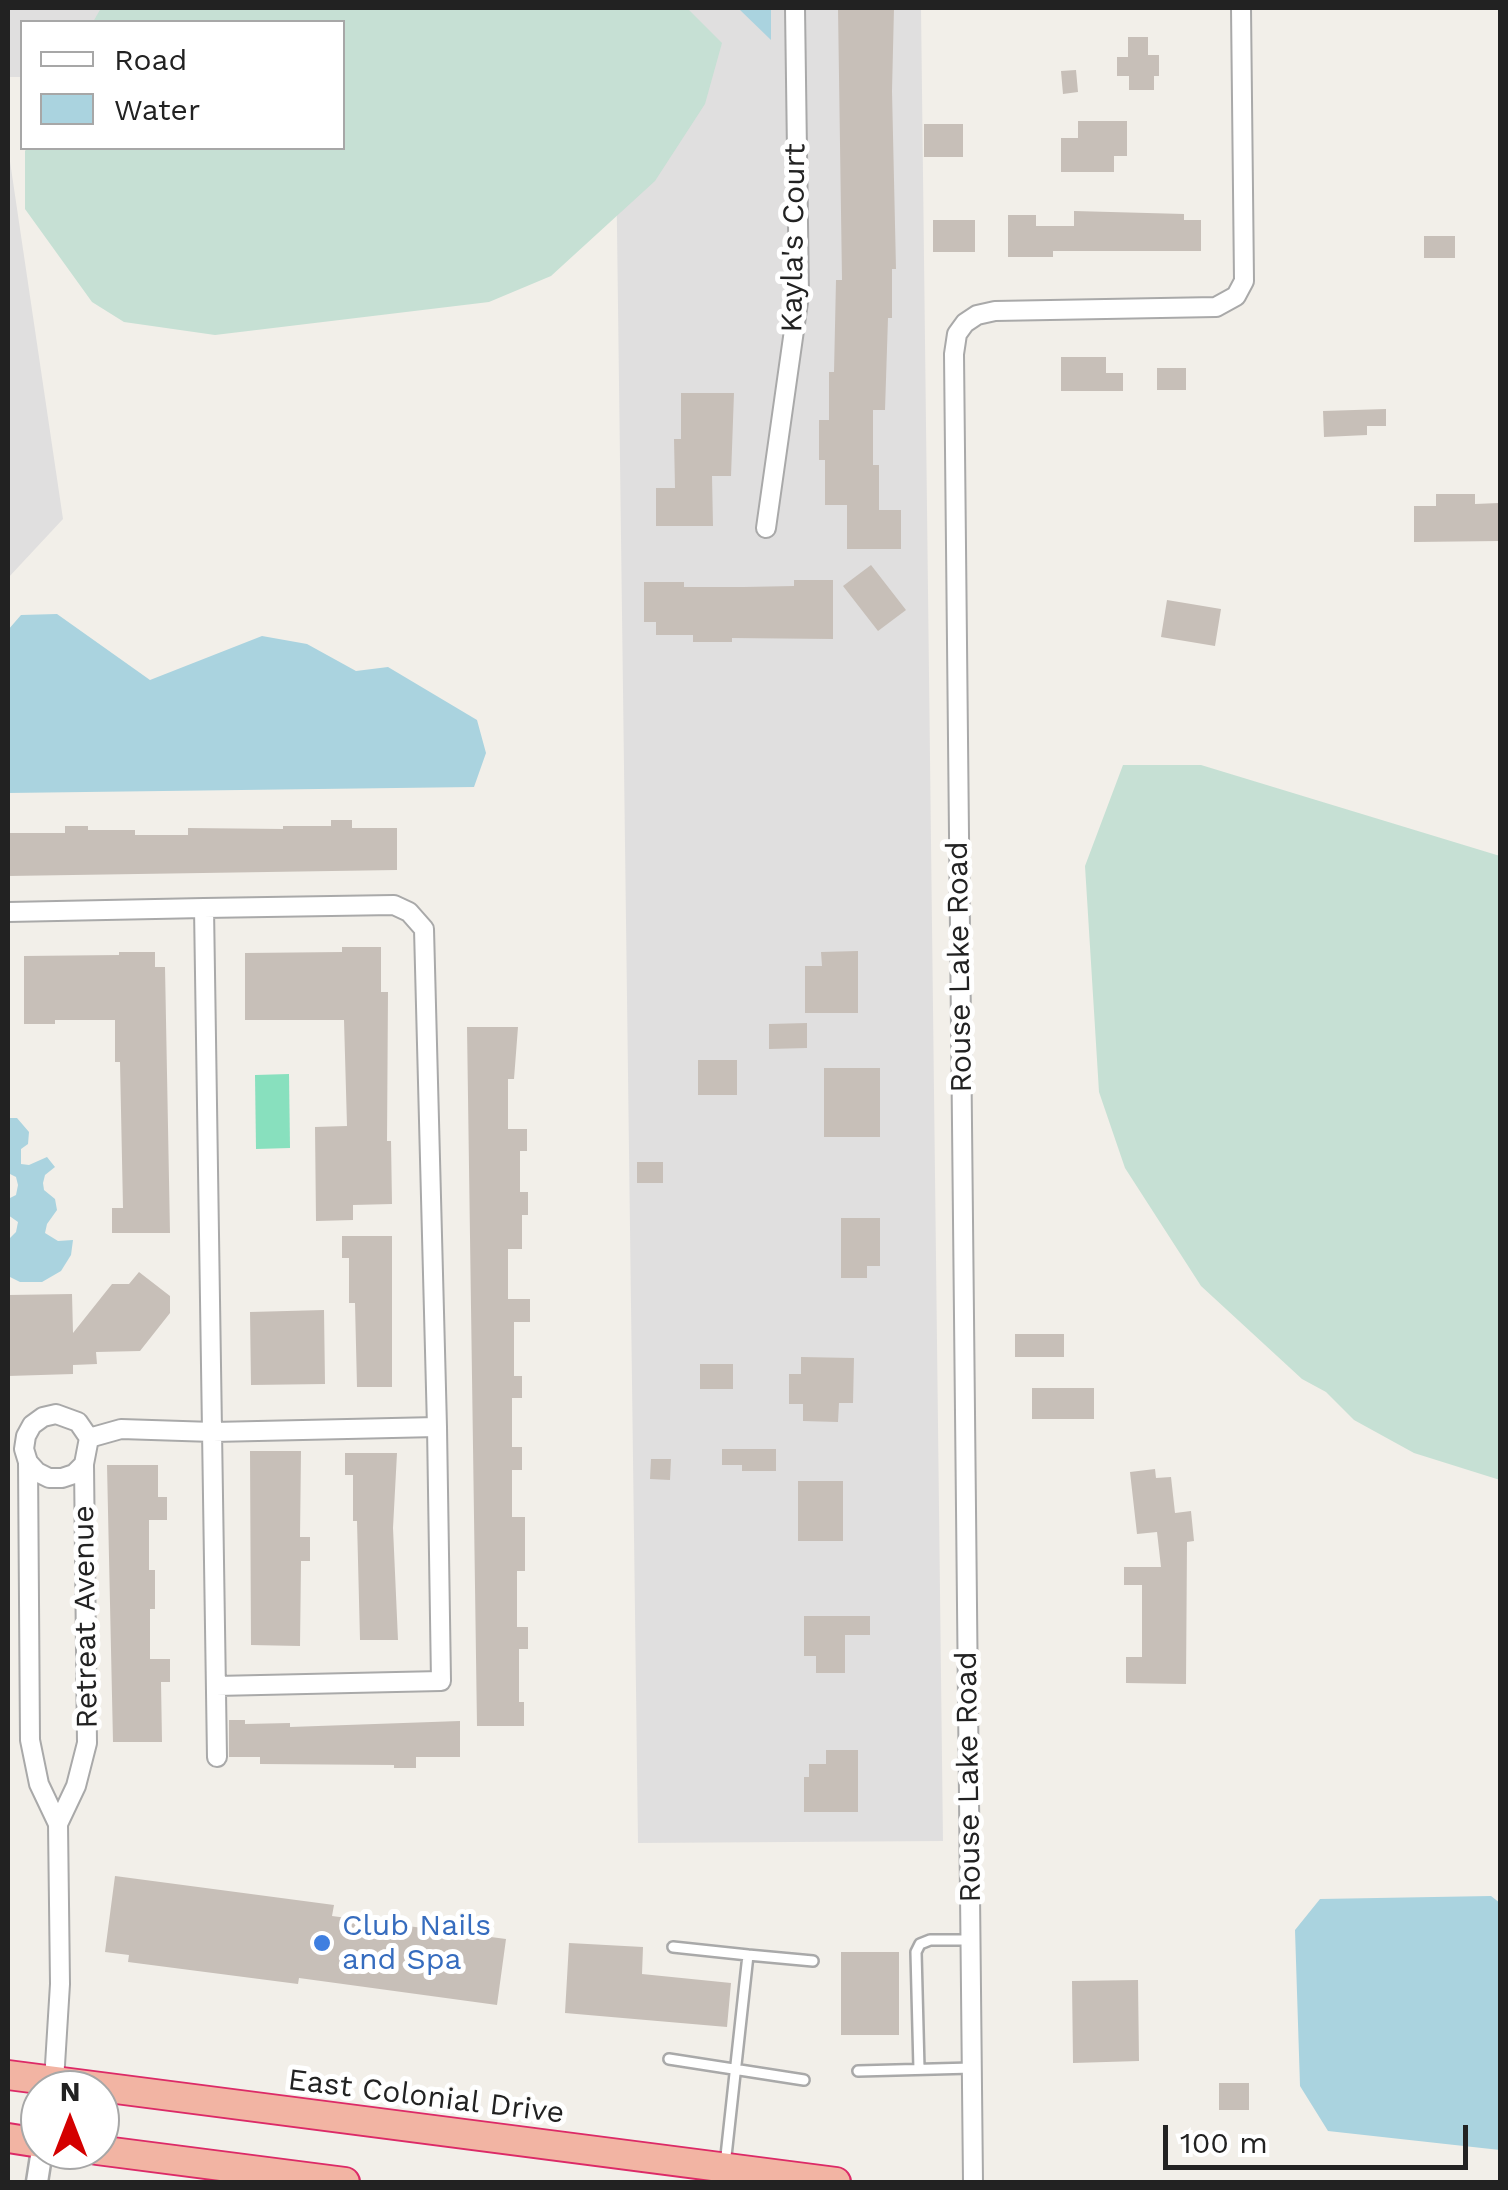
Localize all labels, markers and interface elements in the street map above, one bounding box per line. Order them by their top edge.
legend [20,20,345,150]
text: Road [114,42,187,77]
text: Water [114,92,200,127]
street label: Kayla's Court [774,143,814,333]
street label: Rouse Lake Road [940,841,980,1093]
street label: Retreat Avenue [66,1505,106,1729]
street label: Rouse Lake Road [949,1651,989,1903]
place label: Club Nails and Spa [342,1908,491,1978]
marker: Club Nails and Spa [311,1932,333,1954]
street label: East Colonial Drive [286,2062,566,2132]
north arrow [20,2070,120,2170]
text: N [60,2075,80,2108]
scale bar [1168,2105,1473,2167]
text: 100 m [1180,2125,1268,2160]

